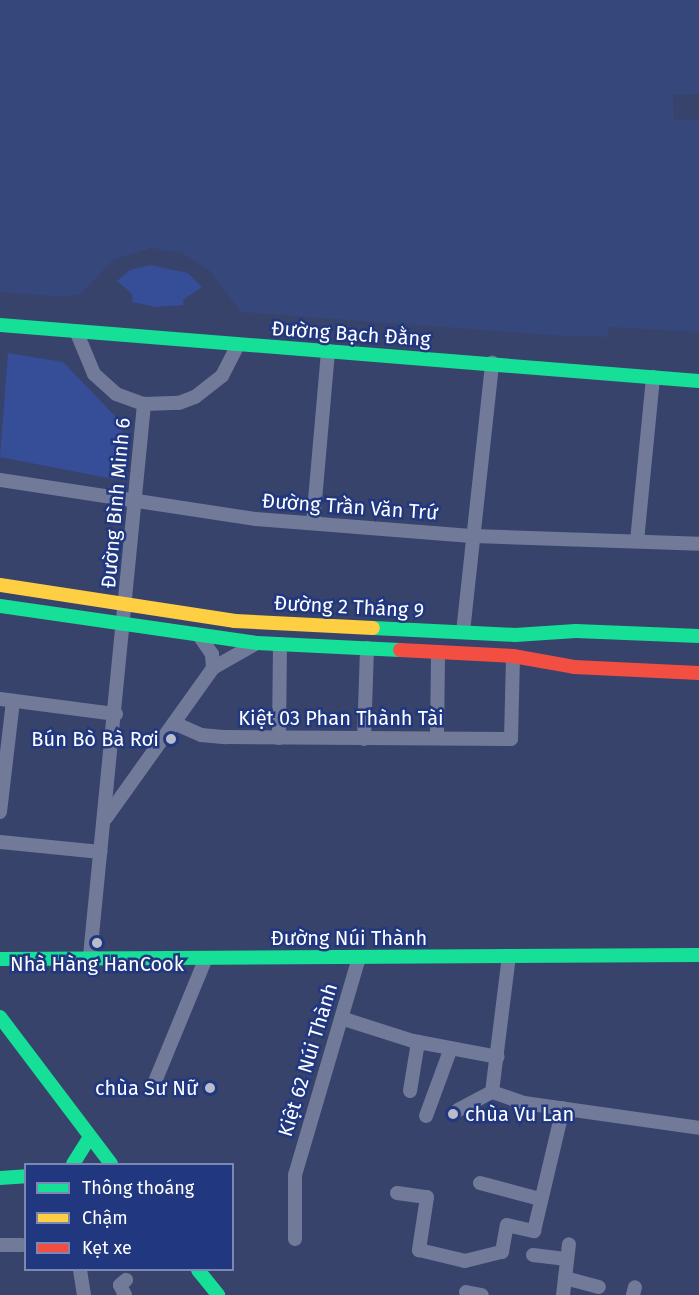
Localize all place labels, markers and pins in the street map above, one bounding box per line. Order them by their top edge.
place label: Bún Bò Bà Rơi [31,727,159,751]
marker: Bún Bò Bà Rơi [164,732,178,746]
marker: Nhà Hàng HanCook [90,936,104,950]
place label: Nhà Hàng HanCook [10,952,184,976]
place label: chùa Sư Nữ [95,1076,198,1100]
marker: chùa Sư Nữ [203,1081,217,1095]
place label: chùa Vu Lan [465,1102,574,1126]
marker: chùa Vu Lan [446,1107,460,1121]

